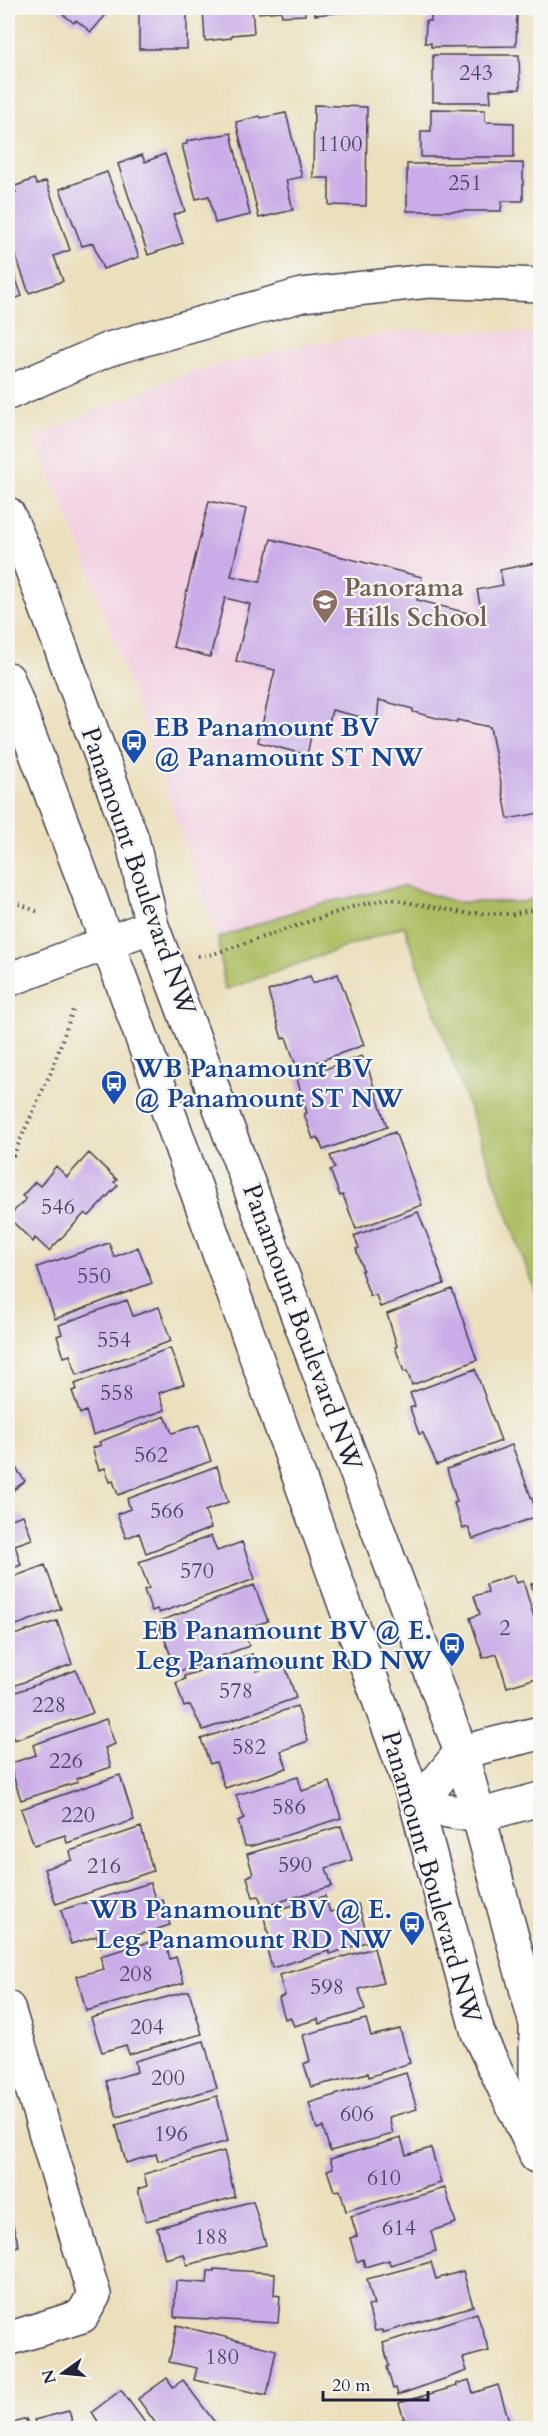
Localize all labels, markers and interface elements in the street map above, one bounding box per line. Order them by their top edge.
house number: 243 [459,58,493,88]
house number: 1100 [317,129,363,159]
house number: 251 [448,168,482,198]
place label: Panorama Hills School [344,570,488,635]
school or university icon: Panorama Hills School [310,587,340,625]
place label: EB Panamount BV @ Panamount ST NW [154,710,423,775]
street label: Panamount Boulevard NW [73,722,204,1020]
bus stop icon: EB Panamount BV @ Panamount ST NW [119,727,149,765]
place label: WB Panamount BV @ Panamount ST NW [133,1051,403,1116]
bus stop icon: WB Panamount BV @ Panamount ST NW [99,1068,129,1106]
street label: Panamount Boulevard NW [234,1179,371,1476]
house number: 546 [41,1192,75,1222]
house number: 550 [77,1261,111,1291]
house number: 554 [97,1325,131,1355]
house number: 558 [100,1378,134,1408]
house number: 562 [134,1440,168,1470]
house number: 566 [150,1496,184,1526]
house number: 570 [180,1556,214,1586]
place label: EB Panamount BV @ E. Leg Panamount RD NW [136,1613,432,1678]
house number: 2 [499,1613,511,1643]
bus stop icon: EB Panamount BV @ E. Leg Panamount RD NW [437,1630,467,1668]
house number: 578 [219,1676,253,1706]
house number: 228 [32,1690,66,1720]
street label: Panamount Boulevard NW [373,1727,490,2028]
house number: 582 [232,1732,266,1762]
house number: 226 [49,1746,83,1776]
house number: 586 [272,1792,306,1822]
house number: 220 [61,1800,95,1830]
house number: 590 [278,1850,312,1880]
house number: 216 [87,1851,121,1881]
place label: WB Panamount BV @ E. Leg Panamount RD NW [88,1892,392,1957]
bus stop icon: WB Panamount BV @ E. Leg Panamount RD NW [397,1909,427,1947]
house number: 208 [119,1959,153,1989]
house number: 598 [310,1972,344,2002]
house number: 204 [130,2012,164,2042]
house number: 200 [151,2063,185,2093]
house number: 606 [340,2099,374,2129]
house number: 196 [154,2119,188,2149]
house number: 610 [367,2163,401,2193]
house number: 614 [382,2213,416,2243]
house number: 188 [194,2222,228,2252]
house number: 180 [205,2342,239,2372]
north arrow [33,2343,93,2403]
scale bar [323,2364,428,2402]
text: N [37,2367,62,2386]
text: 20 m [332,2373,371,2398]

